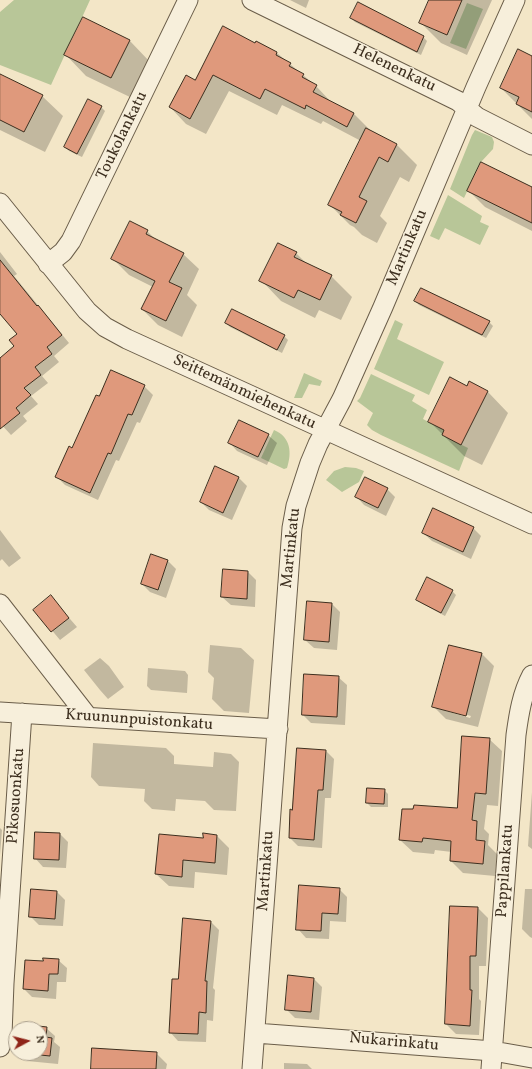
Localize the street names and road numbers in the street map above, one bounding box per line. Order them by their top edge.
street label: Helenenkatu [349,41,439,97]
street label: Toukolankatu [93,89,153,183]
street label: Martinkatu [383,207,433,289]
street label: Seittemänmiehenkatu [169,351,319,435]
street label: Martinkatu [278,507,306,589]
street label: Kruununpuistonkatu [64,706,214,736]
street label: Pikosuonkatu [4,747,30,845]
street label: Pappilankatu [493,824,519,918]
street label: Martinkatu [255,830,279,912]
street label: Nukarinkatu [348,1030,440,1056]

